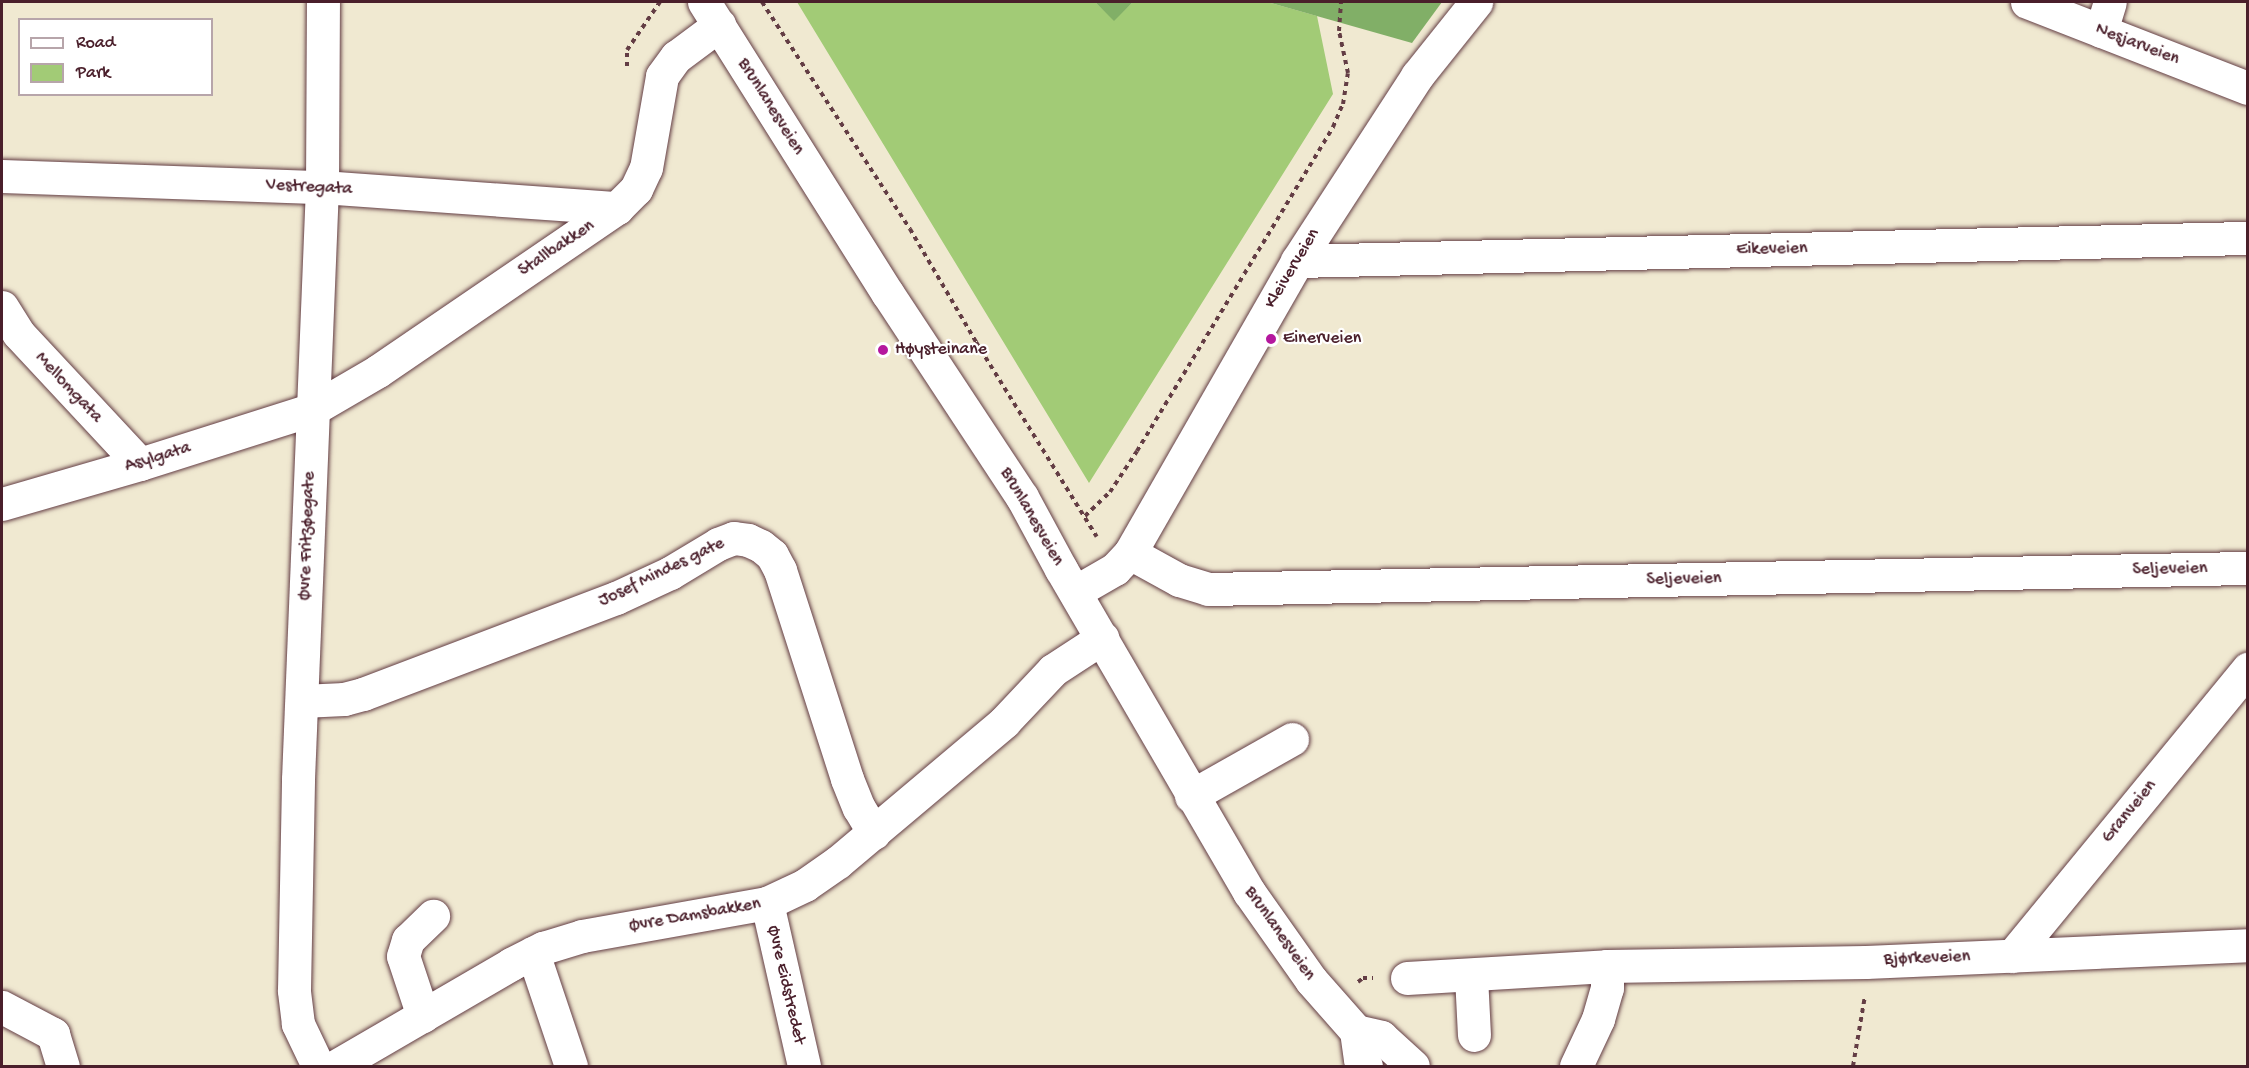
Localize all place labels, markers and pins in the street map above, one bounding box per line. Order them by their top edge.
place label: Einerveien [1283,328,1361,350]
marker: Einerveien [1264,332,1278,346]
place label: Høysteinane [895,339,987,361]
marker: Høysteinane [876,343,890,357]

